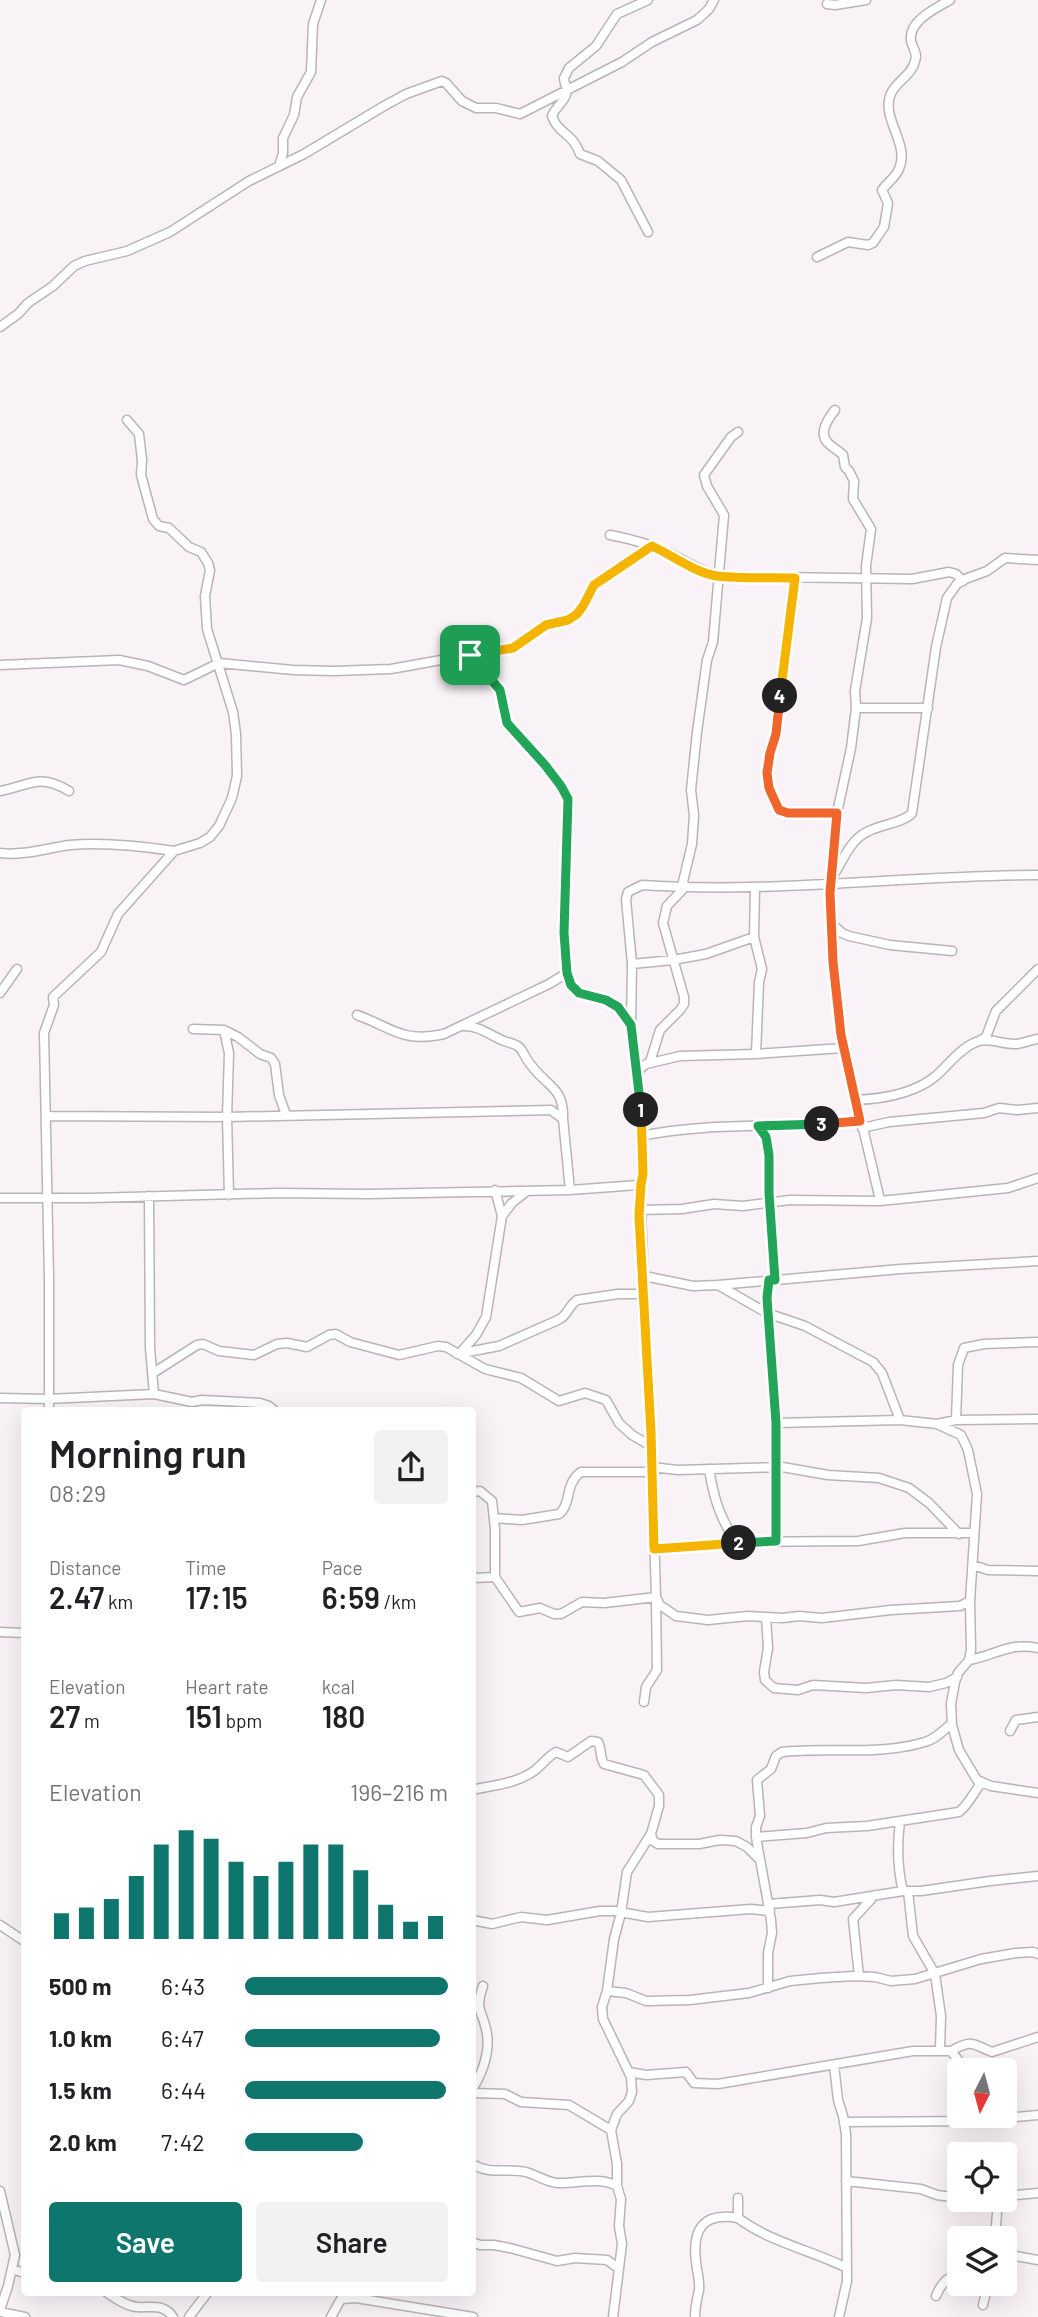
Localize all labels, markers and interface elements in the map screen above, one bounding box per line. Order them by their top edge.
pin [440,625,500,685]
icon: arrive [451,636,489,674]
pin: 4 [762,678,798,714]
text: 4 [774,684,785,707]
pin: 1 [624,1092,658,1128]
text: 1 [637,1098,644,1121]
pin: 3 [804,1106,840,1142]
text: 3 [816,1112,827,1135]
text: Morning run [49,1430,247,1476]
button: share [374,1430,448,1504]
text: 08:29 [49,1479,106,1507]
pin: 2 [722,1526,756,1560]
text: 2 [733,1531,744,1554]
text: Distance [49,1556,121,1579]
text: Time [185,1556,226,1579]
text: Pace [322,1556,363,1579]
text: 2.47 [49,1579,104,1615]
text: 17:15 [185,1579,248,1615]
text: 6:59 [322,1579,380,1615]
text: km [104,1590,133,1613]
text: /km [380,1590,417,1613]
text: Elevation [49,1675,126,1698]
text: Heart rate [185,1675,269,1698]
text: kcal [322,1675,355,1698]
text: 27 [49,1698,80,1734]
text: 151 [185,1698,222,1734]
text: 180 [322,1698,365,1734]
text: m [80,1709,100,1732]
text: bpm [222,1709,262,1732]
text: Elevation [49,1778,142,1806]
text: 196–216 m [350,1778,448,1806]
text: 500 m [49,1972,111,2000]
text: 6:43 [161,1972,205,2000]
text: 1.0 km [49,2024,112,2052]
text: 6:47 [161,2024,204,2052]
north arrow [947,2058,1017,2128]
map controls [947,2058,1017,2296]
text: 1.5 km [49,2076,112,2104]
text: 6:44 [161,2076,206,2104]
text: 2.0 km [49,2128,117,2156]
text: 7:42 [161,2128,205,2156]
button: locate [947,2142,1017,2212]
button: Save [49,2202,242,2282]
button: Share [256,2202,448,2282]
button: layers [947,2226,1017,2296]

